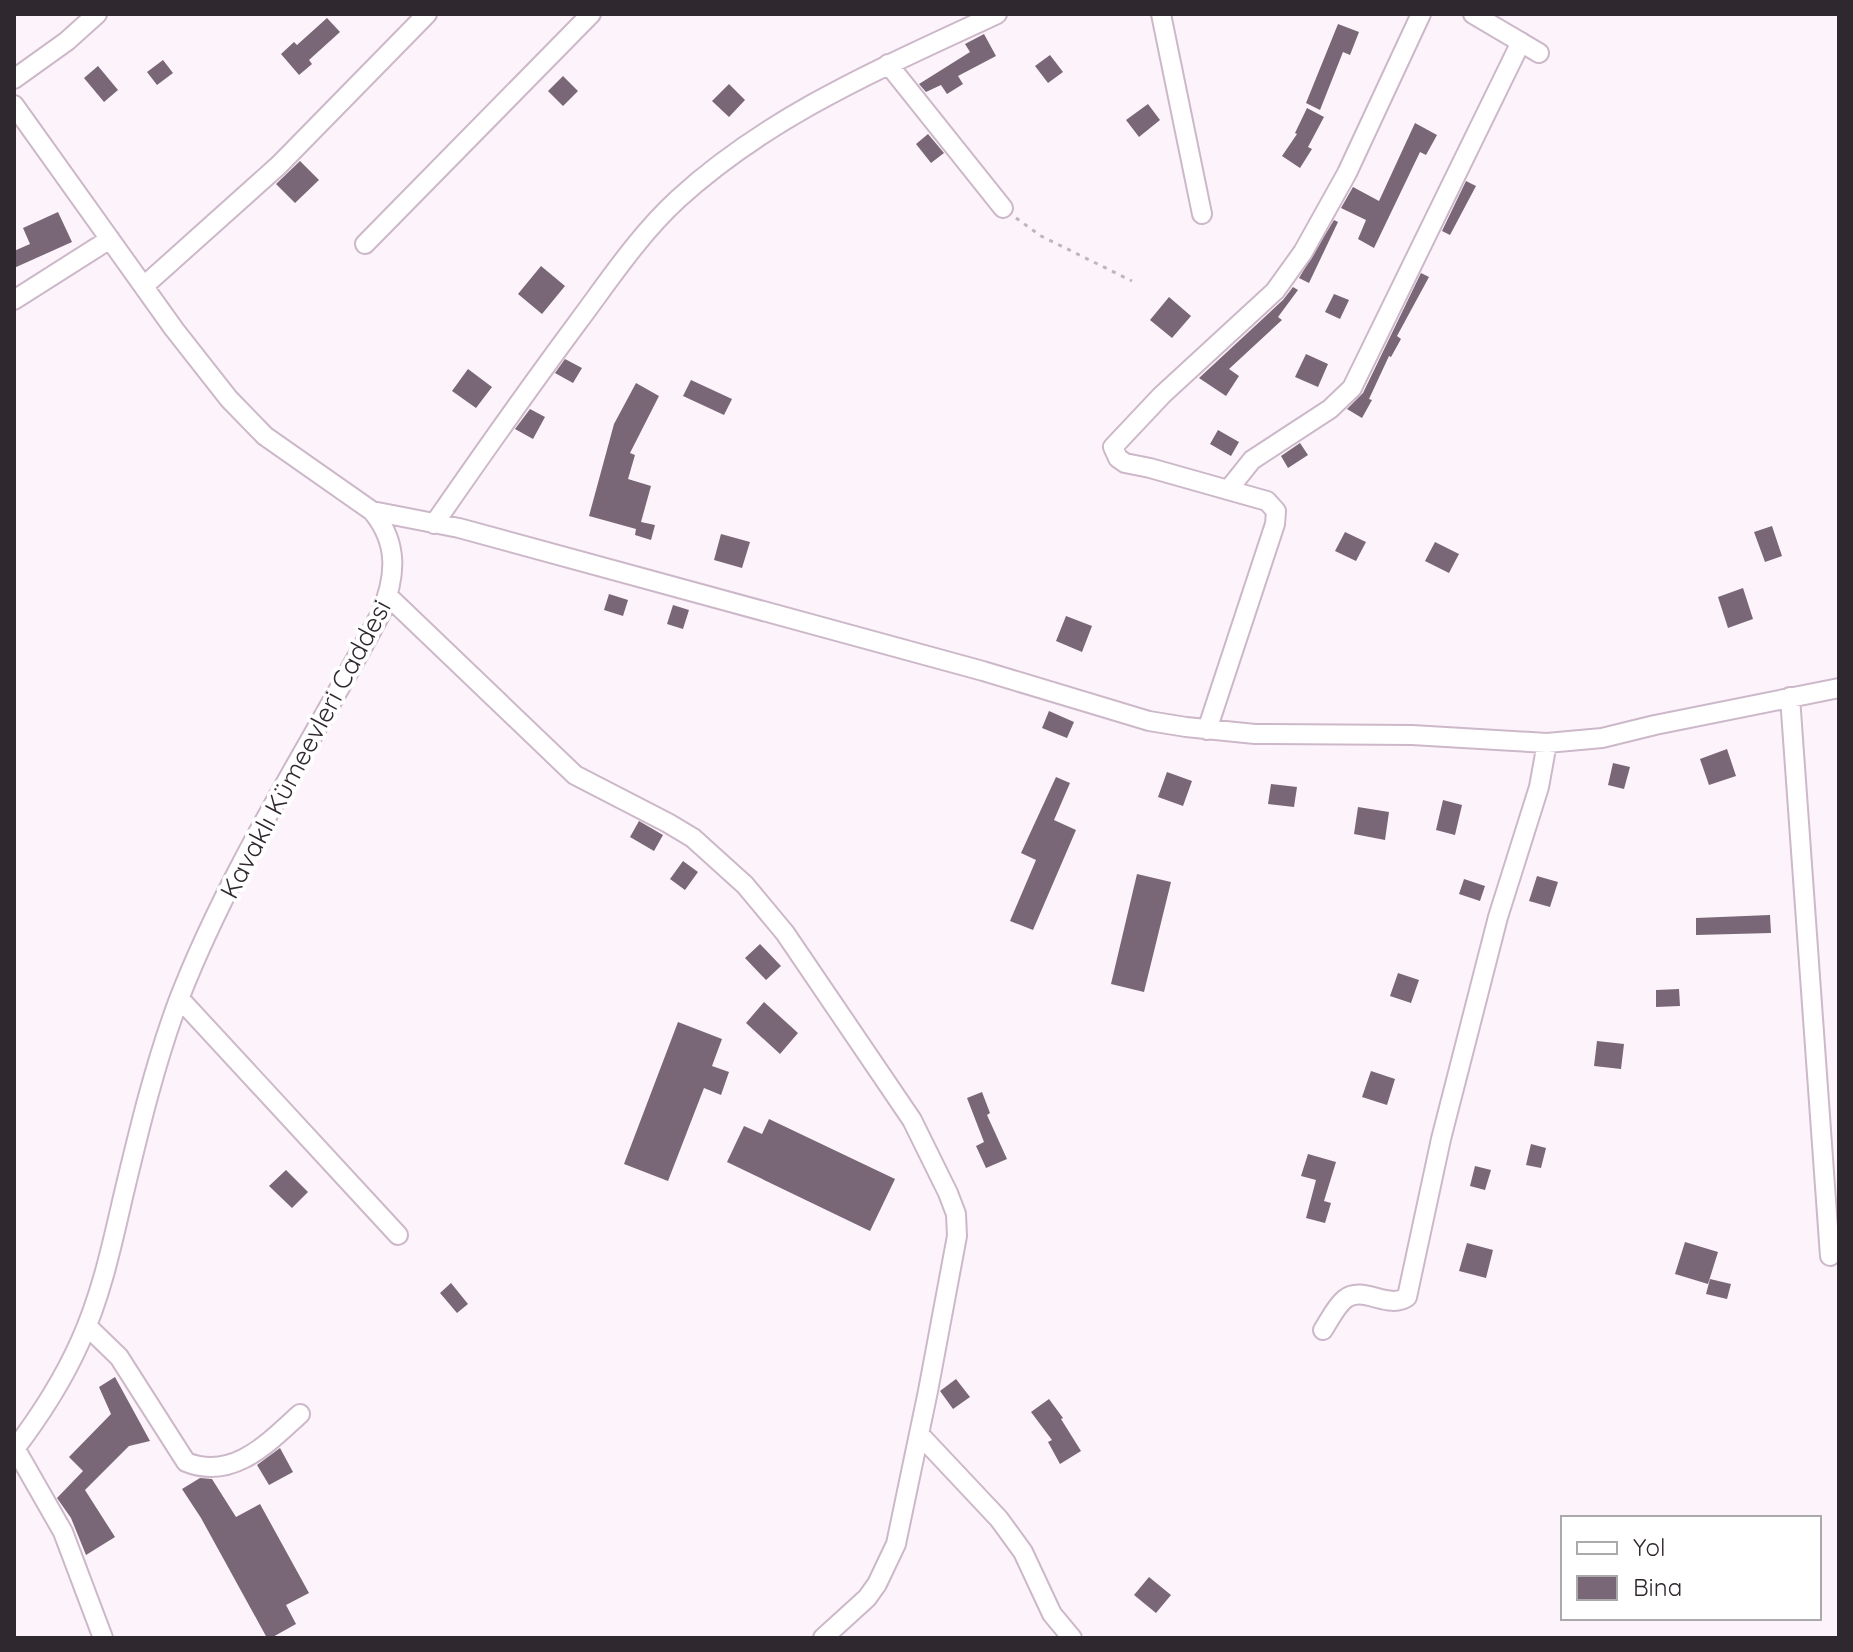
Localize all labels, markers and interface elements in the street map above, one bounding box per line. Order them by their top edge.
street label: Kavaklı Kümeevleri Caddesi [212,594,398,904]
legend [1561,1516,1821,1620]
text: Yol [1633,1532,1665,1562]
text: Bina [1633,1572,1682,1602]

